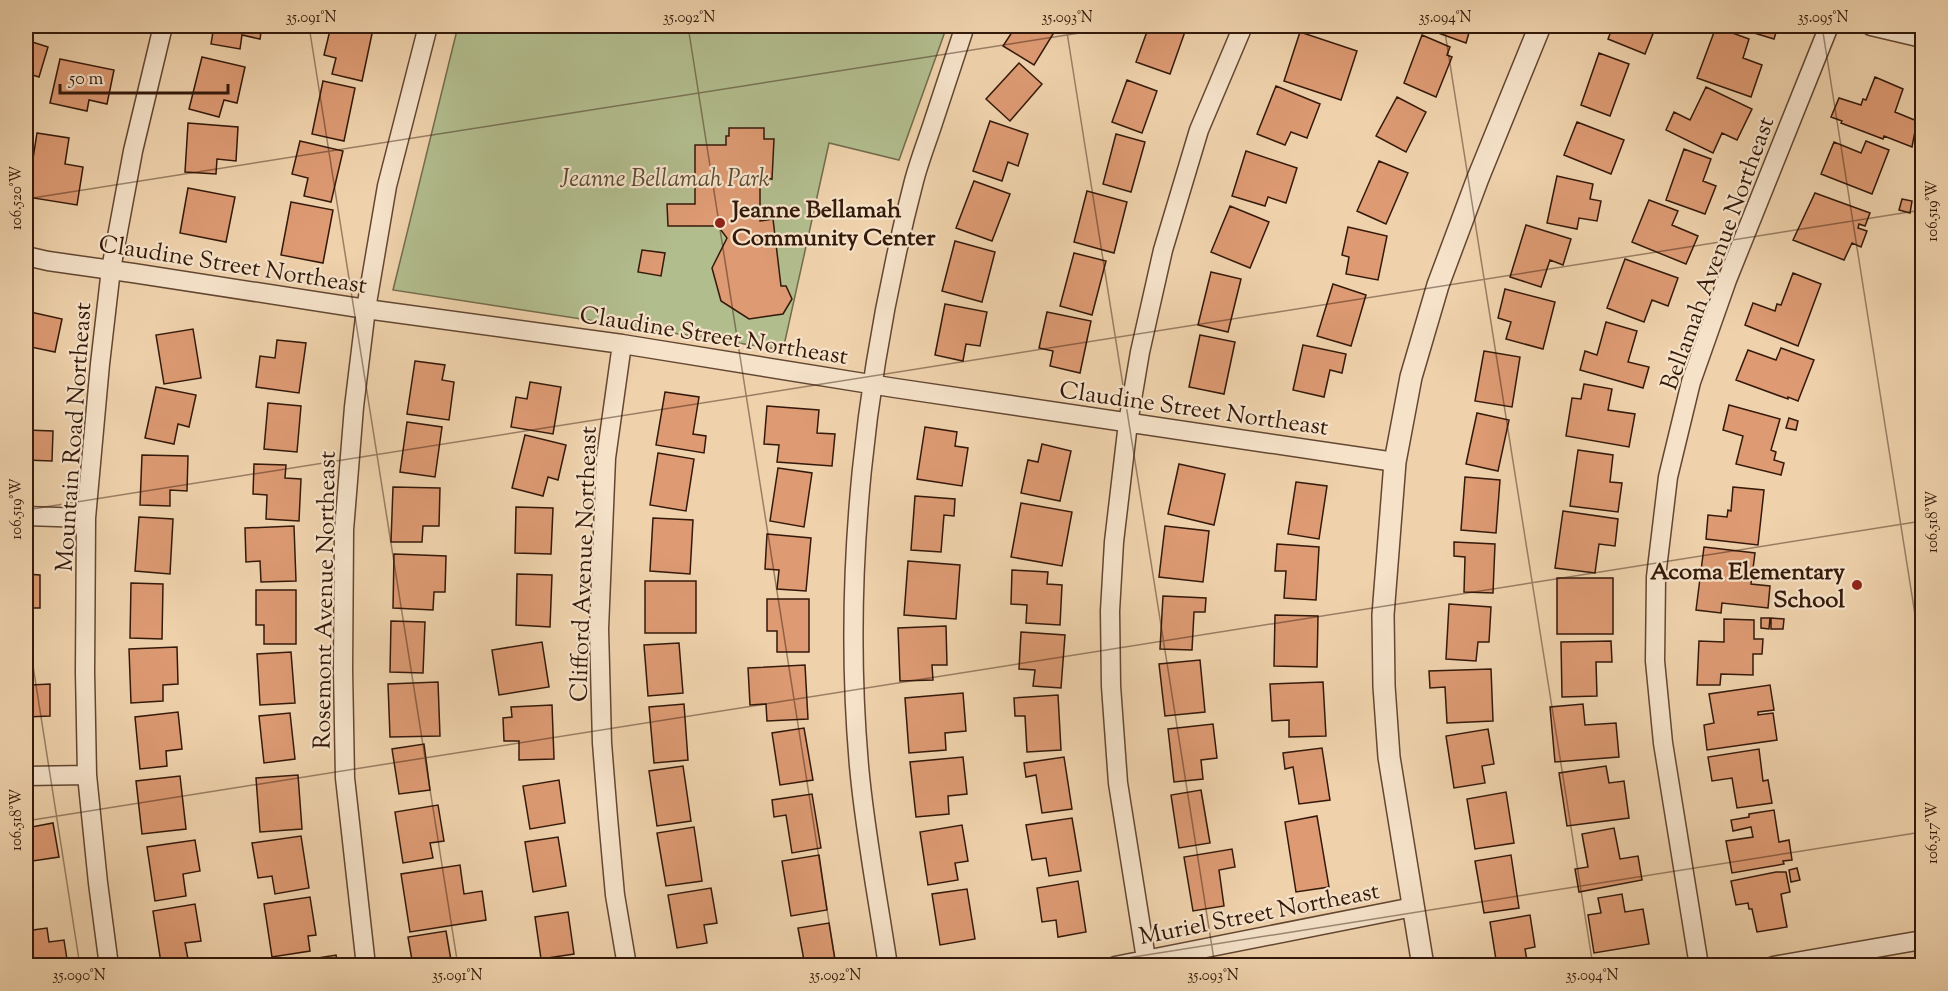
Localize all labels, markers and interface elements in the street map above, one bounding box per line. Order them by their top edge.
text: 35.091°N [286,8,336,29]
text: 35.092°N [663,8,715,29]
text: 35.093°N [1041,8,1093,29]
text: 35.094°N [1418,8,1472,29]
text: 35.095°N [1798,8,1848,29]
scale bar [60,57,228,95]
text: 50 m [68,67,104,93]
street label: Bellamah Avenue Northeast [1653,112,1784,395]
park label: Jeanne Bellamah Park [559,163,770,197]
text: 106.520°W [7,166,28,230]
text: 106.519°W [1923,180,1944,242]
place label: Jeanne Bellamah Community Center [730,194,936,256]
marker: Jeanne Bellamah Community Center [713,216,727,230]
street label: Claudine Street Northeast [96,228,369,304]
street label: Claudine Street Northeast [577,299,850,375]
street label: Mountain Road Northeast [49,301,101,573]
street label: Claudine Street Northeast [1057,374,1330,446]
street label: Clifford Avenue Northeast [563,426,607,703]
street label: Rosemont Avenue Northeast [306,451,346,750]
text: 106.519°W [7,478,28,540]
text: 106.518°W [1923,491,1944,553]
place label: Acoma Elementary School [1650,556,1845,618]
marker: Acoma Elementary School [1850,578,1864,592]
text: 106.518°W [7,789,28,851]
text: 106.517°W [1923,802,1944,864]
street label: Muriel Street Northeast [1136,875,1382,955]
text: 35.090°N [52,966,106,987]
text: 35.091°N [432,966,482,987]
text: 35.092°N [809,966,861,987]
text: 35.093°N [1187,966,1239,987]
text: 35.094°N [1565,966,1619,987]

